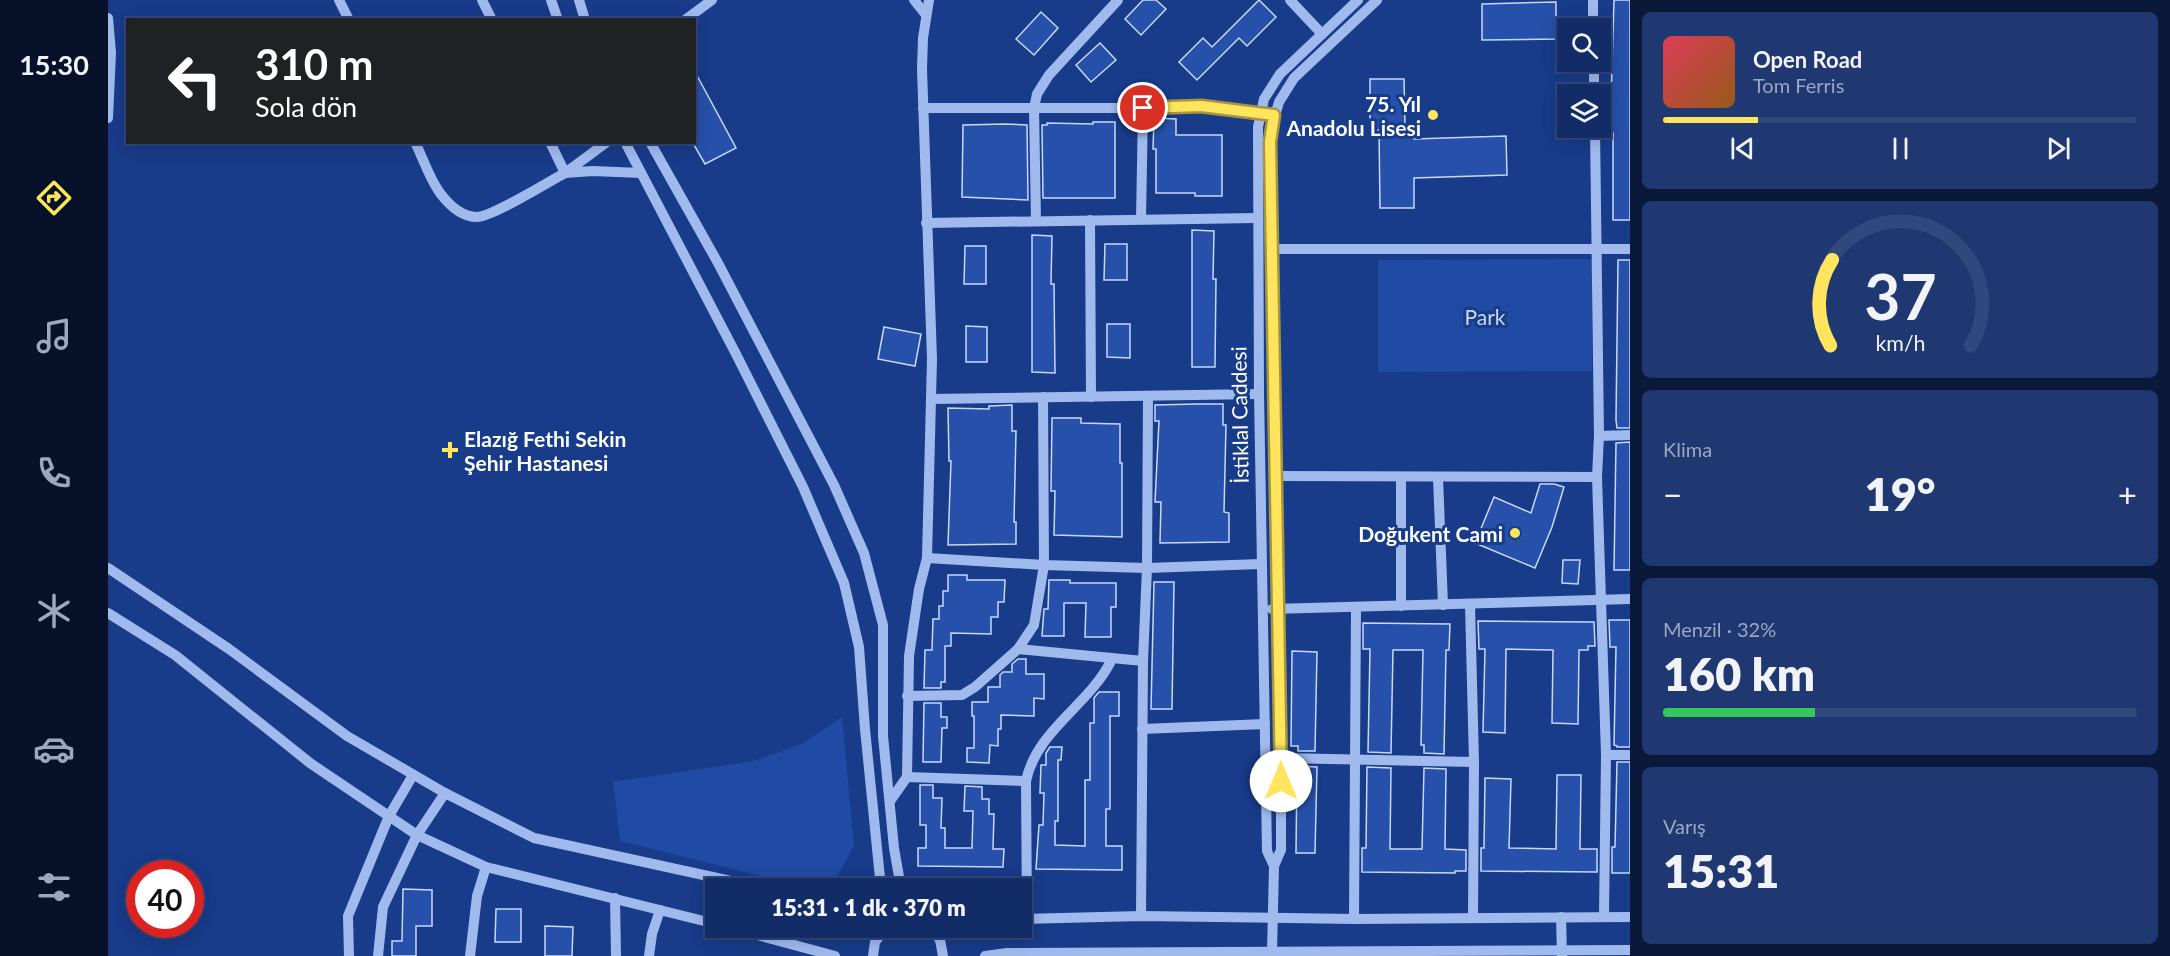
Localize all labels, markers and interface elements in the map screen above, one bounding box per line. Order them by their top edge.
map controls [1557,18,1611,138]
button: search [1557,18,1611,72]
text: 310 m [255,39,373,89]
icon: left [156,42,234,120]
text: Open Road [1753,46,1862,73]
text: 15:30 [19,48,89,81]
text: Tom Ferris [1753,73,1844,97]
pin [1117,82,1168,133]
button: layers [1557,84,1611,138]
text: Sola dön [255,90,357,123]
icon: arrive [1126,91,1159,124]
place label: 75. Yıl Anadolu Lisesi [1286,91,1421,140]
marker: 75. Yıl Anadolu Lisesi [1426,108,1440,122]
icon: previous [1726,132,1759,165]
icon: pause [1884,132,1917,165]
icon: next [2042,132,2075,165]
icon: directions [33,177,75,219]
text: 37 [1864,258,1936,333]
park label: Park [1464,304,1506,329]
icon: music [33,315,75,357]
text: km/h [1875,331,1925,357]
street label: İstiklal Caddesi [1225,346,1253,484]
place label: Elazığ Fethi Sekin Şehir Hastanesi [464,426,626,475]
text: Klima [1663,437,1712,461]
marker: Elazığ Fethi Sekin Şehir Hastanesi [441,441,459,459]
icon: phone [33,452,75,494]
text: 19° [1865,467,1935,521]
text: − [1663,474,1682,514]
text: + [2118,474,2137,514]
place label: Doğukent Cami [1358,521,1503,546]
marker: Doğukent Cami [1508,526,1522,540]
icon: climate [33,590,75,632]
text: Menzil · 32% [1663,617,1776,641]
text: 160 km [1663,647,1815,701]
icon: car [33,728,75,770]
position arrow [1249,749,1313,813]
text: Varış [1663,814,1706,838]
text: 15:31 [1663,844,1779,898]
speed limit sign: 40 [126,860,204,938]
icon: filters [33,866,75,908]
text: 15:31 · 1 dk · 370 m [771,894,966,921]

